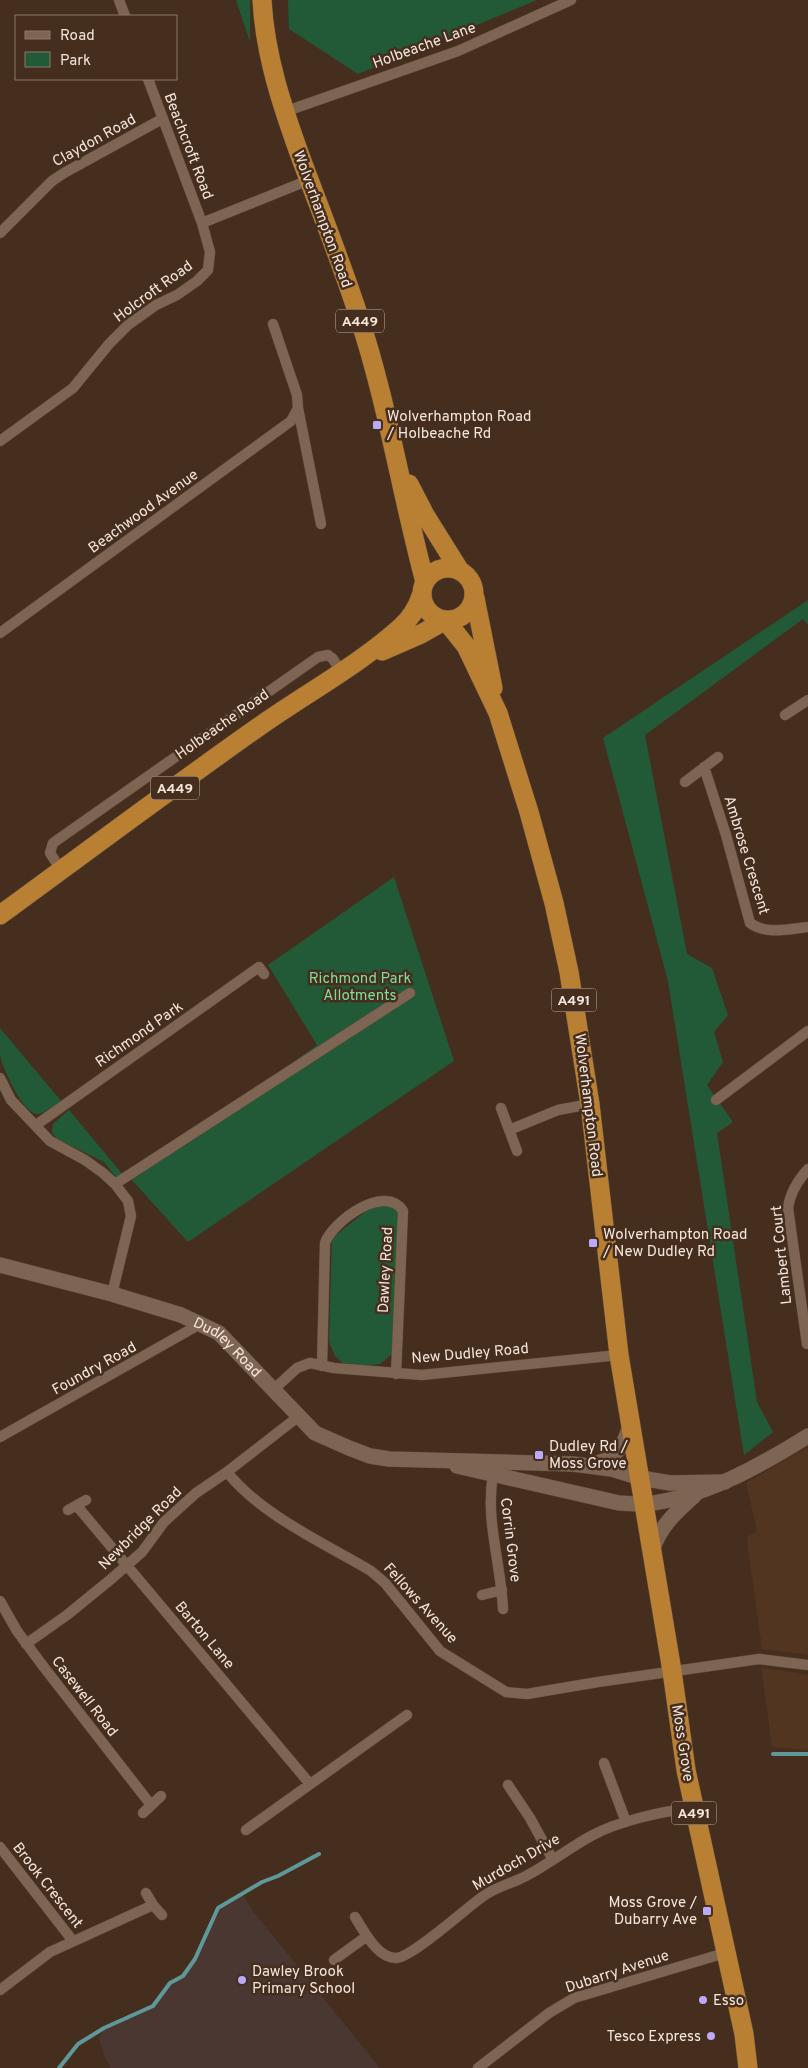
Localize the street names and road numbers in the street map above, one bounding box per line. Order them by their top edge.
street label: Holbeache Lane [370,19,479,74]
street label: Beachcroft Road [159,91,217,202]
street label: Claydon Road [50,111,140,172]
street label: Wolverhampton Road [288,148,355,291]
street label: Holcroft Road [111,257,197,327]
road number: A449 [336,310,384,332]
street label: Beachwood Avenue [85,466,203,558]
street label: Holbeache Road [172,686,273,765]
road number: A449 [151,776,199,800]
street label: Ambrose Crescent [718,794,773,917]
road number: A491 [552,988,596,1012]
street label: Richmond Park [92,998,187,1072]
street label: Wolverhampton Road [569,1032,606,1178]
street label: Lambert Court [768,1204,797,1305]
street label: Dawley Road [375,1226,398,1314]
street label: Dudley Road [190,1314,265,1382]
street label: Foundry Road [49,1338,140,1400]
street label: New Dudley Road [411,1340,530,1369]
street label: Newbridge Road [95,1483,187,1575]
street label: Corrin Grove [495,1497,524,1584]
street label: Fellows Avenue [379,1560,461,1648]
street label: Barton Lane [170,1598,238,1674]
street label: Casewell Road [46,1653,121,1741]
street label: Moss Grove [666,1703,697,1783]
road number: A491 [672,1802,716,1825]
street label: Murdoch Drive [470,1831,564,1896]
street label: Brook Crescent [7,1839,86,1933]
street label: Dubarry Avenue [563,1947,672,1998]

